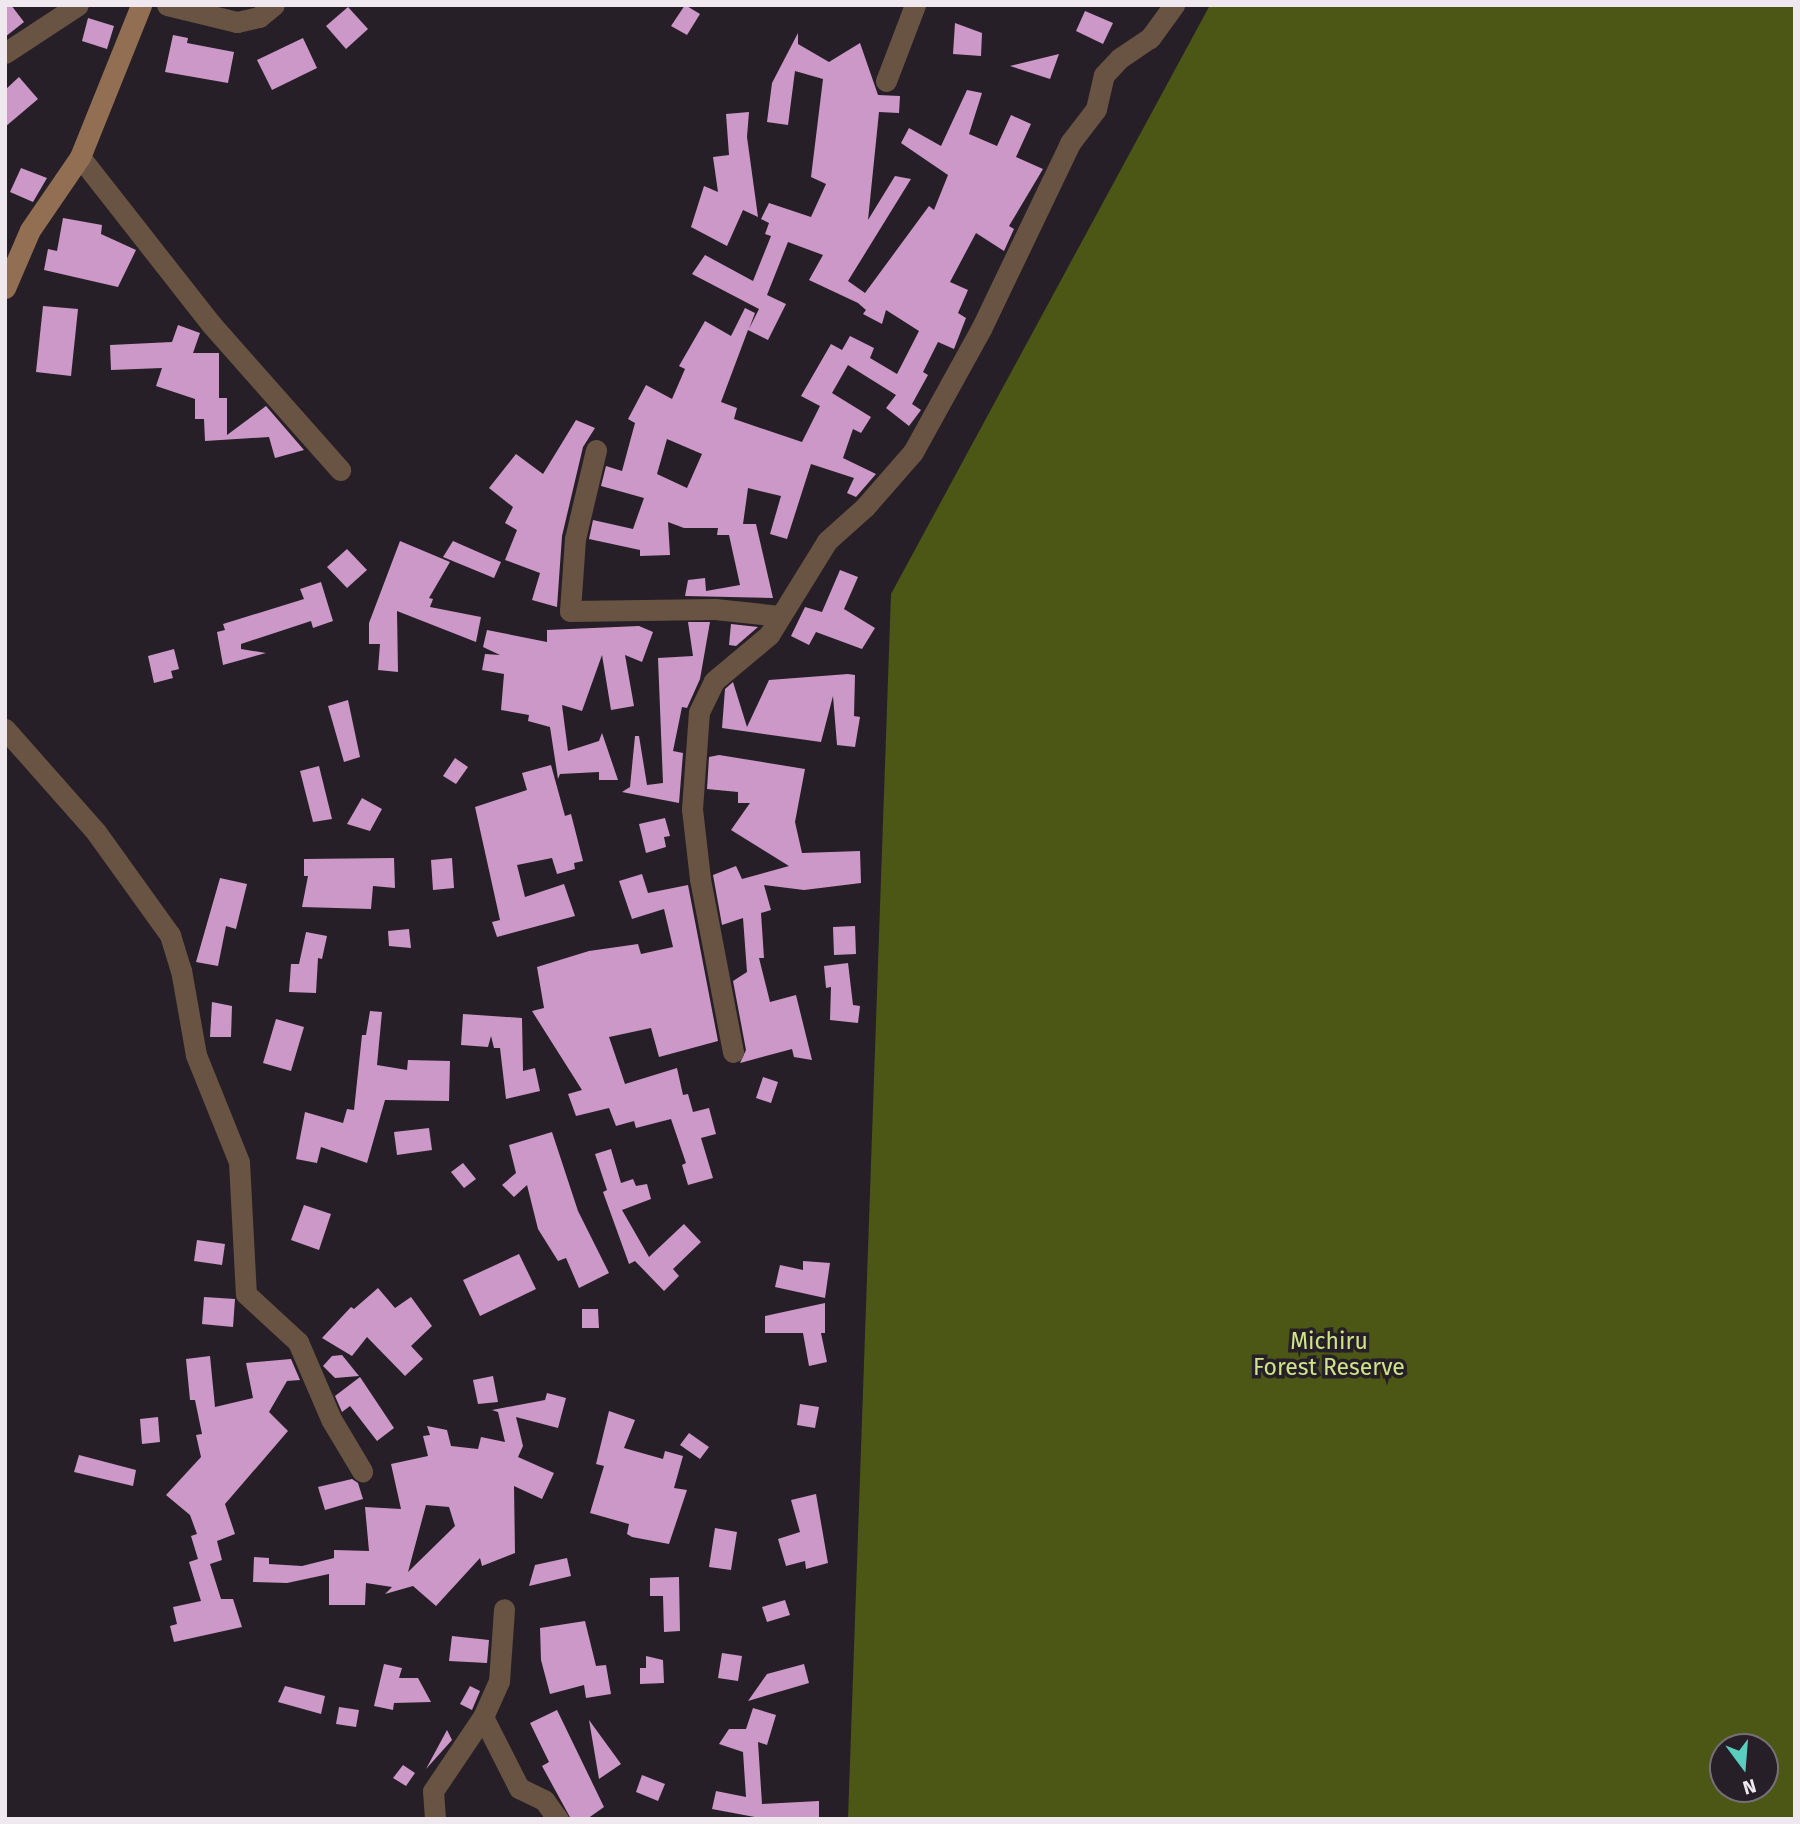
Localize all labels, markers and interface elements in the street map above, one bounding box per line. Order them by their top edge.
park label: Michiru Forest Reserve [1253,1327,1405,1381]
north arrow [1709,1733,1779,1803]
text: N [1740,1774,1759,1800]

